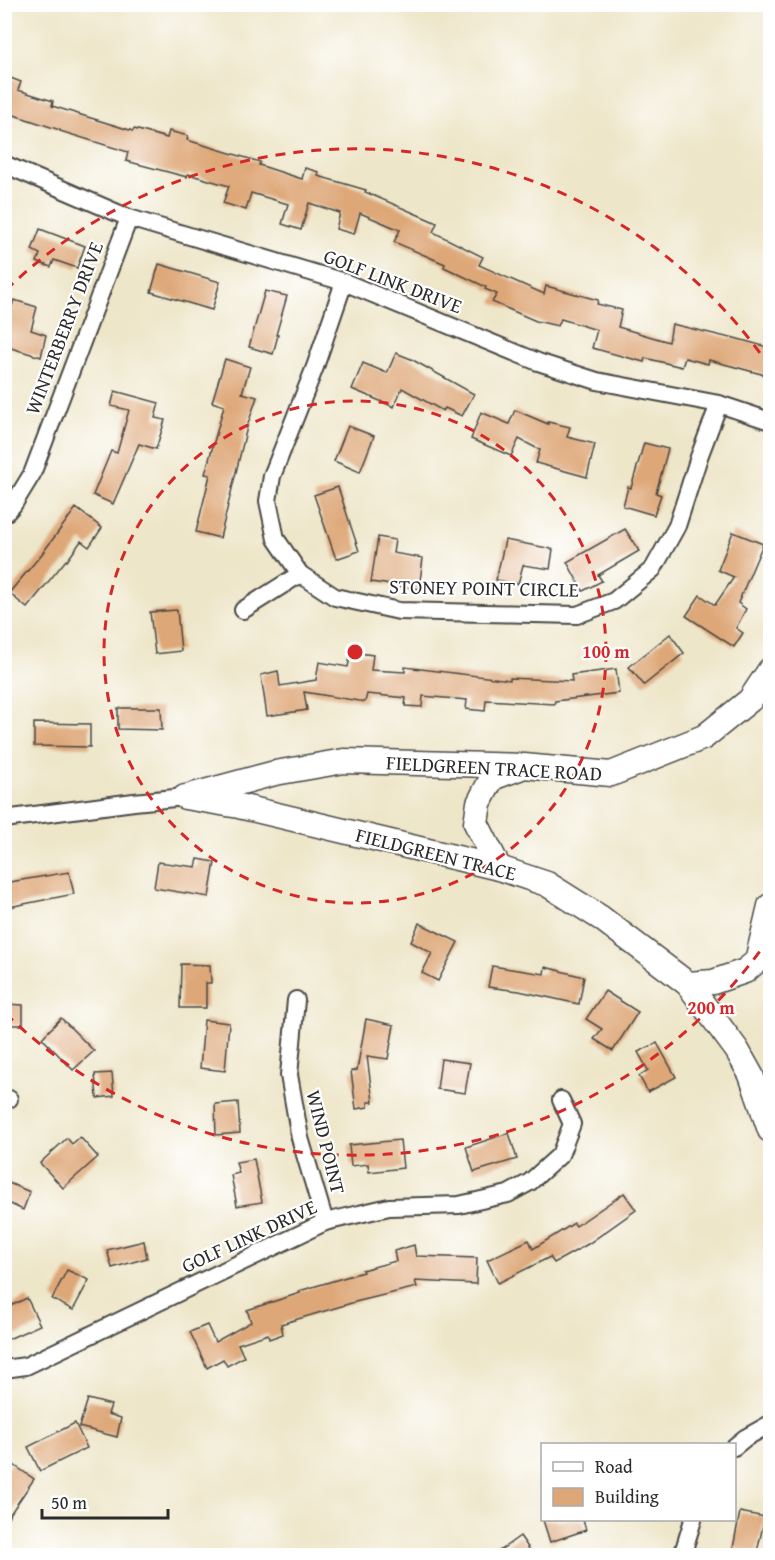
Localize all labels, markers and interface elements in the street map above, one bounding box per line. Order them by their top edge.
street label: WINTERBERRY DRIVE [17,237,110,418]
street label: GOLF LINK DRIVE [320,241,467,320]
street label: STONEY POINT CIRCLE [389,571,579,604]
text: 100 m [582,638,630,665]
centre of rings [345,642,365,662]
street label: FIELDGREEN TRACE ROAD [385,747,603,788]
street label: FIELDGREEN TRACE [353,820,519,887]
text: 200 m [687,994,735,1021]
street label: WIND POINT [300,1087,353,1197]
street label: GOLF LINK DRIVE [176,1192,321,1280]
legend [541,1443,736,1521]
text: Road [595,1453,633,1480]
scale bar [42,1482,168,1520]
text: Building [595,1483,659,1510]
text: 50 m [51,1489,87,1516]

